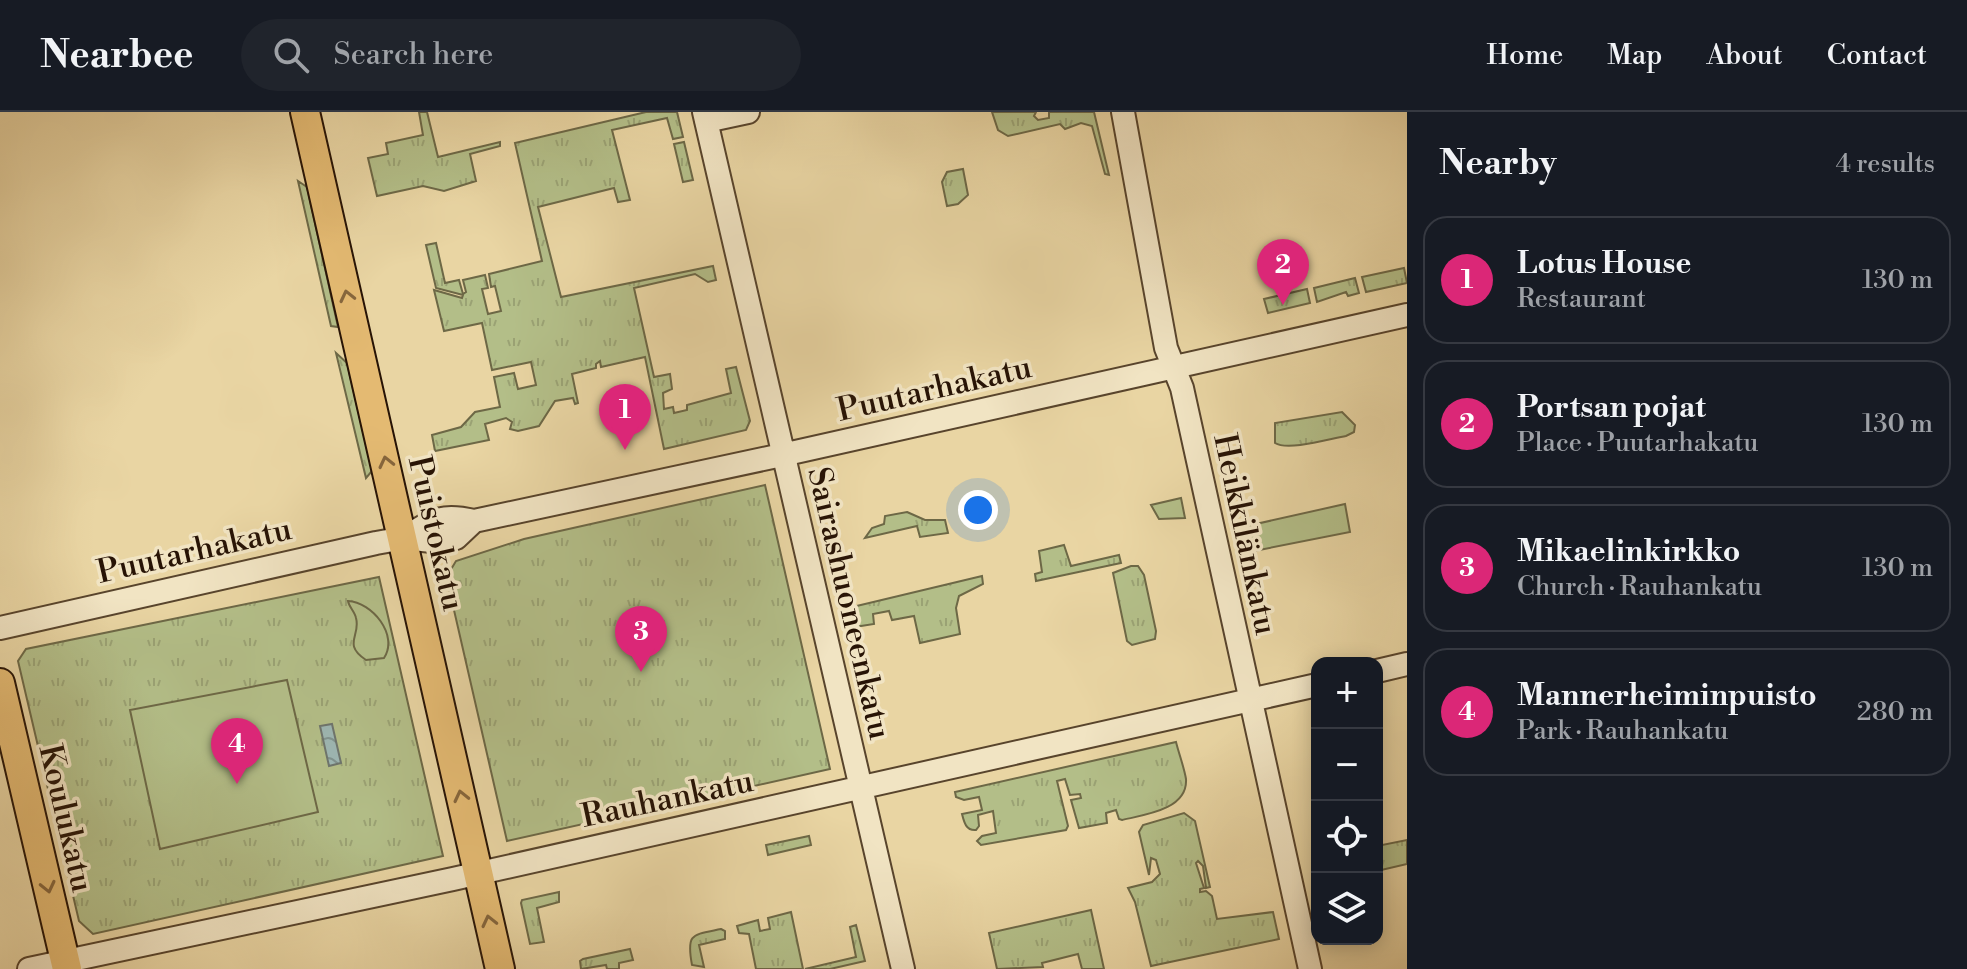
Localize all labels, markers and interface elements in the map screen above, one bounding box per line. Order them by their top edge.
search box [241,19,801,91]
text: Nearbee [40,32,193,79]
icon: search [269,33,313,77]
text: Search here [333,36,494,74]
text: Home [1487,38,1563,73]
text: Map [1607,38,1662,73]
text: About [1706,38,1783,73]
text: Contact [1827,38,1927,73]
text: Nearby [1439,143,1557,185]
text: 4 results [1836,148,1935,180]
pin: 2 [1257,239,1309,305]
text: Lotus House [1517,245,1691,283]
text: 1 [1461,264,1473,296]
text: 130 m [1862,264,1933,296]
text: Restaurant [1517,283,1646,315]
one-way arrow [340,289,357,303]
street label: Puutarhakatu [833,347,1036,431]
pin: 1 [599,384,651,450]
text: Portsan pojat [1517,389,1706,427]
text: 2 [1459,408,1475,440]
text: 130 m [1862,408,1933,440]
text: Place · Puutarhakatu [1517,427,1758,459]
street label: Heikkilänkatu [1204,430,1286,638]
street label: Puistokatu [399,452,473,615]
one-way arrow [378,456,395,470]
street label: Sairashuoneenkatu [798,463,900,743]
your location [958,490,998,530]
street label: Puutarhakatu [93,509,296,593]
text: Mikaelinkirkko [1517,533,1741,571]
text: 3 [1459,552,1475,584]
text: 130 m [1862,552,1933,584]
text: Church · Rauhankatu [1517,571,1762,603]
pin: 3 [615,606,667,672]
map controls [1311,657,1383,945]
button: + [1311,657,1383,729]
text: Mannerheiminpuisto [1517,677,1817,715]
text: 4 [1458,696,1476,728]
text: 280 m [1857,696,1933,728]
text: Park · Rauhankatu [1517,715,1728,747]
pin: 4 [211,718,263,784]
button: − [1311,729,1383,801]
street label: Koulukatu [30,740,102,896]
street label: Rauhankatu [577,761,757,837]
one-way arrow [453,790,470,804]
button: locate [1311,801,1383,873]
button: layers [1311,873,1383,945]
one-way arrow [39,879,56,893]
one-way arrow [481,914,498,928]

